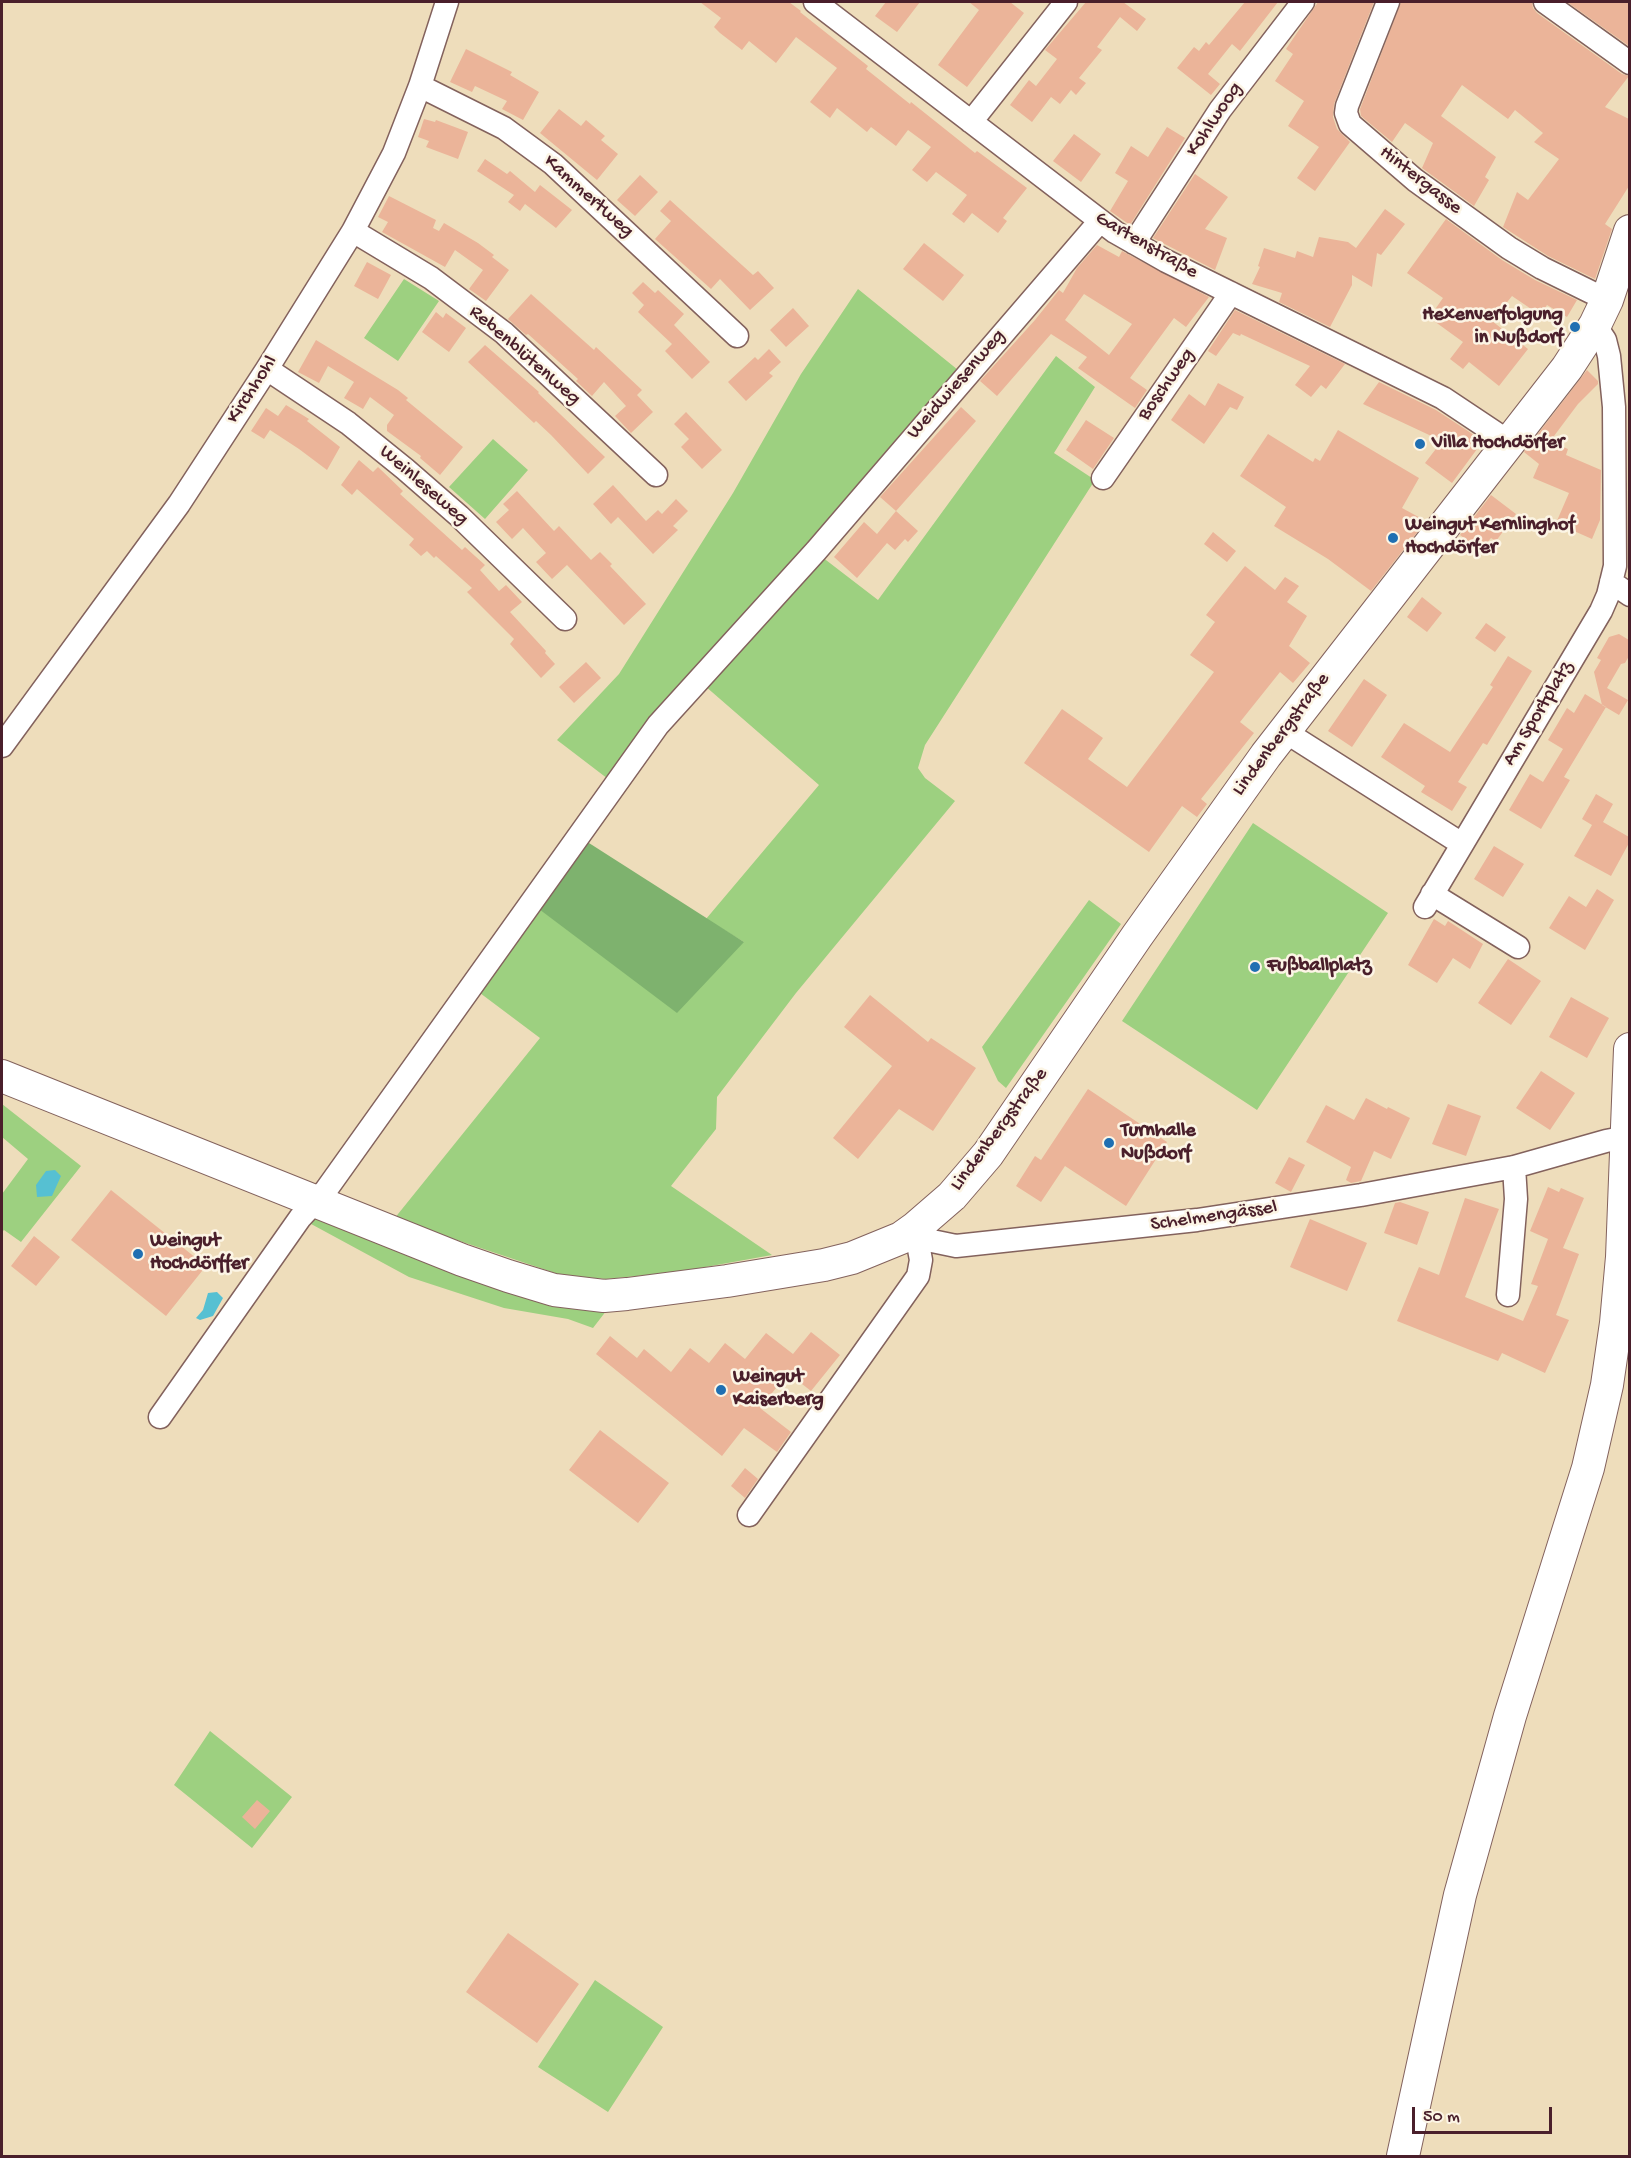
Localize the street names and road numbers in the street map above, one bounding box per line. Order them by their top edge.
street label: Kohlwoog [1182,78,1248,162]
street label: Hintergasse [1374,141,1466,221]
street label: Kammertweg [538,150,638,244]
street label: Gartenstraße [1090,207,1202,285]
street label: Rebenblütenweg [463,301,585,411]
street label: Weidwiesenweg [903,325,1011,445]
street label: Boschweg [1133,344,1201,426]
street label: Kirchhohl [222,351,284,429]
street label: Weinleseweg [373,441,473,531]
street label: Am Sportplatz [1498,657,1580,771]
street label: Lindenbergstraße [1228,669,1336,801]
street label: Lindenbergstraße [946,1064,1054,1196]
street label: Schelmengässel [1149,1196,1279,1238]

